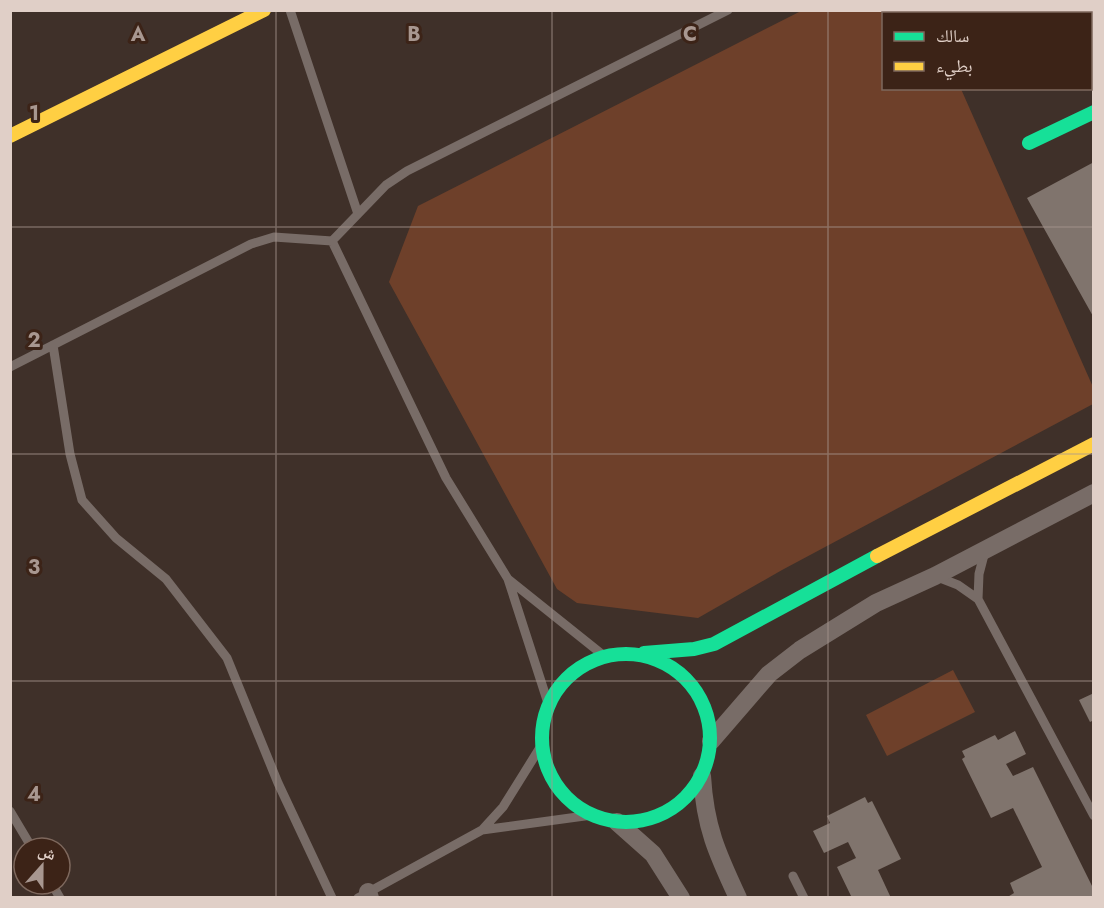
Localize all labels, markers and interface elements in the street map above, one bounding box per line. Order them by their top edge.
legend [882,12,1092,90]
text: A [130,20,146,49]
text: B [407,20,421,49]
text: C [683,20,697,49]
text: سالك [936,23,969,49]
text: بطيء [936,53,973,81]
text: 1 [29,99,39,128]
text: 2 [27,326,41,355]
text: 3 [28,553,40,582]
text: 4 [27,780,41,809]
north arrow [12,836,72,896]
text: ش [35,839,59,866]

